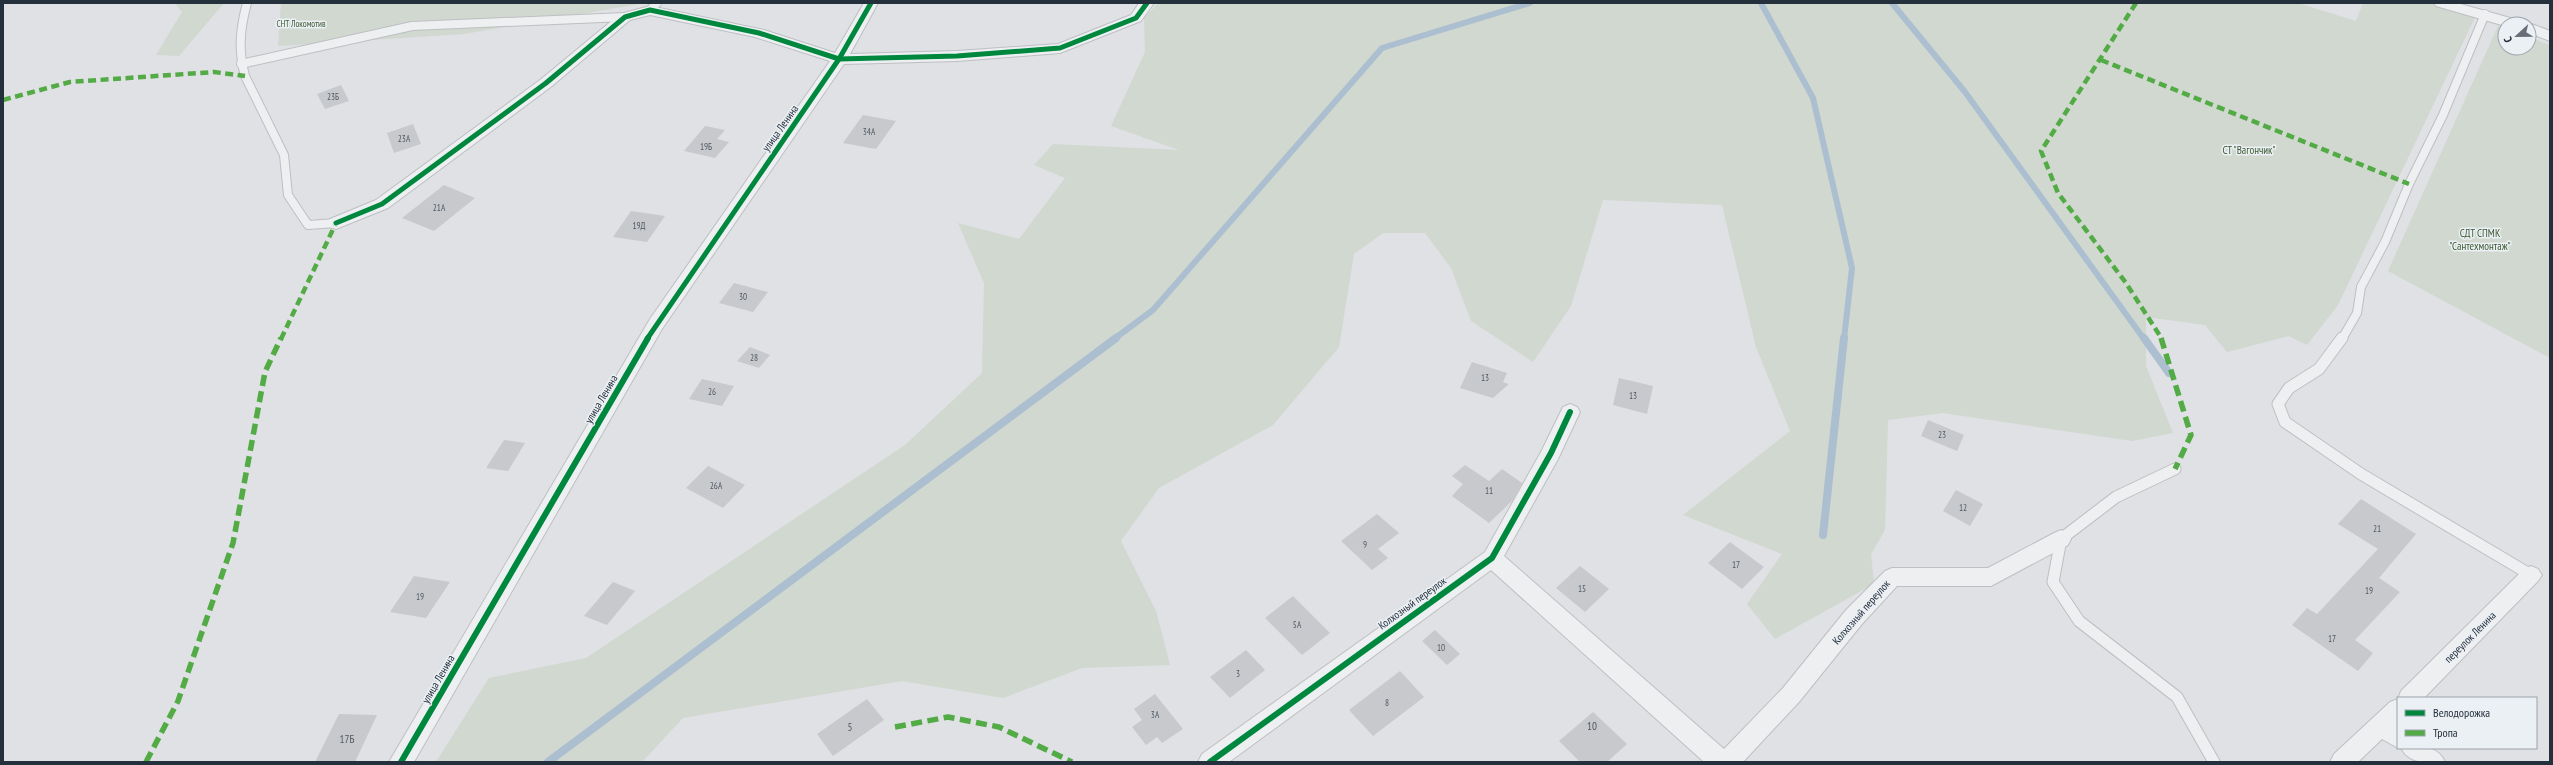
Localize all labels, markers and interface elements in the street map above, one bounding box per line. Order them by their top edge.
north arrow [2497,16,2537,56]
park label: СНТ Локомотив [276,18,326,29]
text: С [2500,35,2515,45]
house number: 23Б [327,91,339,102]
street label: улица Ленина [759,102,801,154]
house number: 34А [863,126,876,137]
house number: 23А [398,133,411,144]
house number: 19Б [700,141,712,152]
park label: СТ "Вагончик" [2223,143,2276,157]
house number: 21А [433,202,446,213]
house number: 19Д [633,220,646,231]
park label: СДТ СПМК "Сантехмонтаж" [2449,226,2511,253]
house number: 30 [739,291,747,302]
house number: 28 [750,352,758,363]
street label: улица Ленина [582,372,620,426]
house number: 13 [1481,372,1489,383]
house number: 26 [708,386,716,397]
house number: 13 [1629,390,1637,401]
house number: 23 [1938,429,1946,440]
house number: 26А [710,480,723,491]
house number: 11 [1485,485,1493,496]
house number: 12 [1959,502,1967,513]
house number: 21 [2373,523,2381,534]
house number: 9 [1363,539,1367,550]
house number: 17 [1732,559,1740,570]
street label: Колхозный переулок [1375,573,1449,632]
street label: Колхозный переулок [1829,576,1893,647]
house number: 15 [1578,583,1586,594]
house number: 19 [2365,585,2373,596]
house number: 19 [416,591,424,602]
street label: переулок Ленина [2441,608,2499,666]
house number: 5А [1293,619,1302,630]
house number: 17 [2328,633,2336,644]
house number: 10 [1437,642,1445,653]
street label: улица Ленина [419,652,457,706]
house number: 3 [1236,668,1240,679]
house number: 8 [1385,697,1389,708]
legend [2397,697,2537,749]
text: Велодорожка [2433,705,2490,720]
house number: 3А [1151,709,1160,720]
house number: 10 [1587,719,1597,733]
house number: 5 [848,720,853,734]
text: Тропа [2433,725,2458,740]
house number: 17Б [340,732,355,746]

